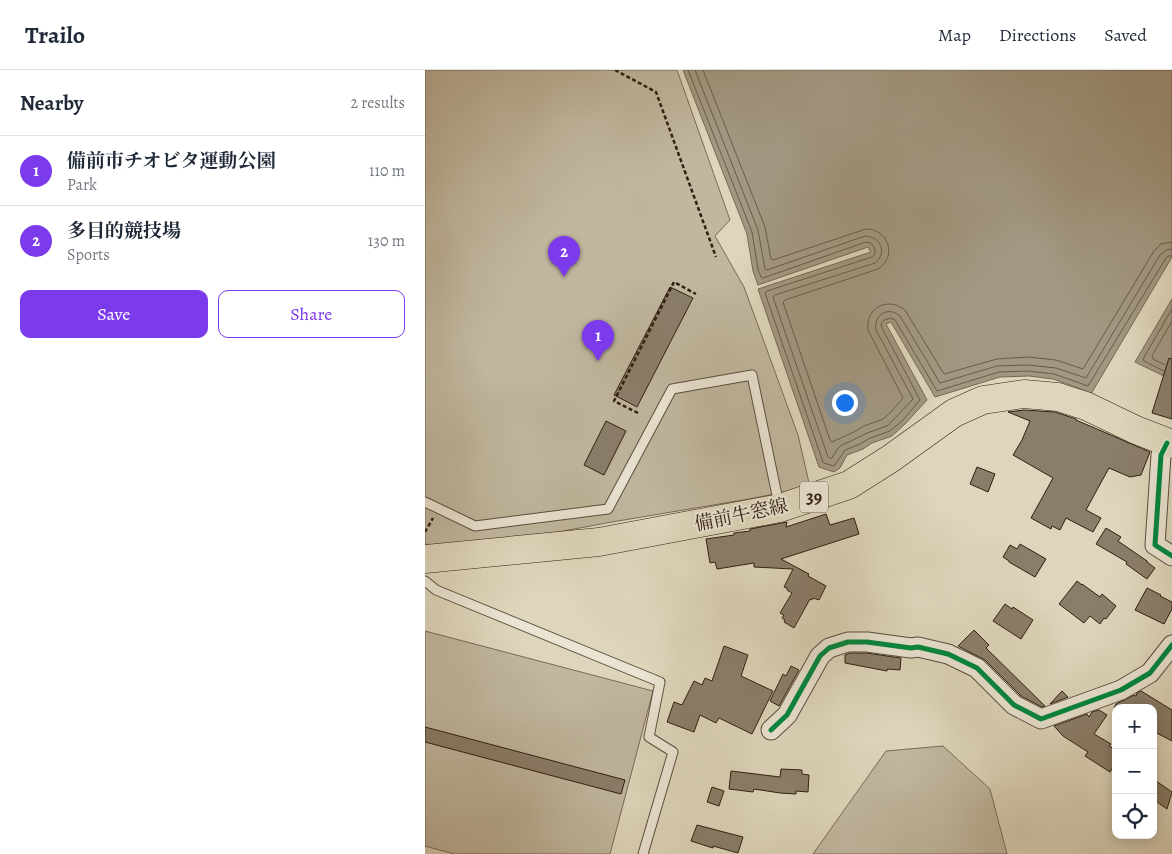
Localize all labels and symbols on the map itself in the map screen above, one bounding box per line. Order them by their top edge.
pin: 2 [548,236,580,277]
pin: 1 [582,320,614,361]
your location [832,390,858,416]
road number: 39 [800,482,828,512]
street label: 備前牛窓線 [692,492,790,538]

